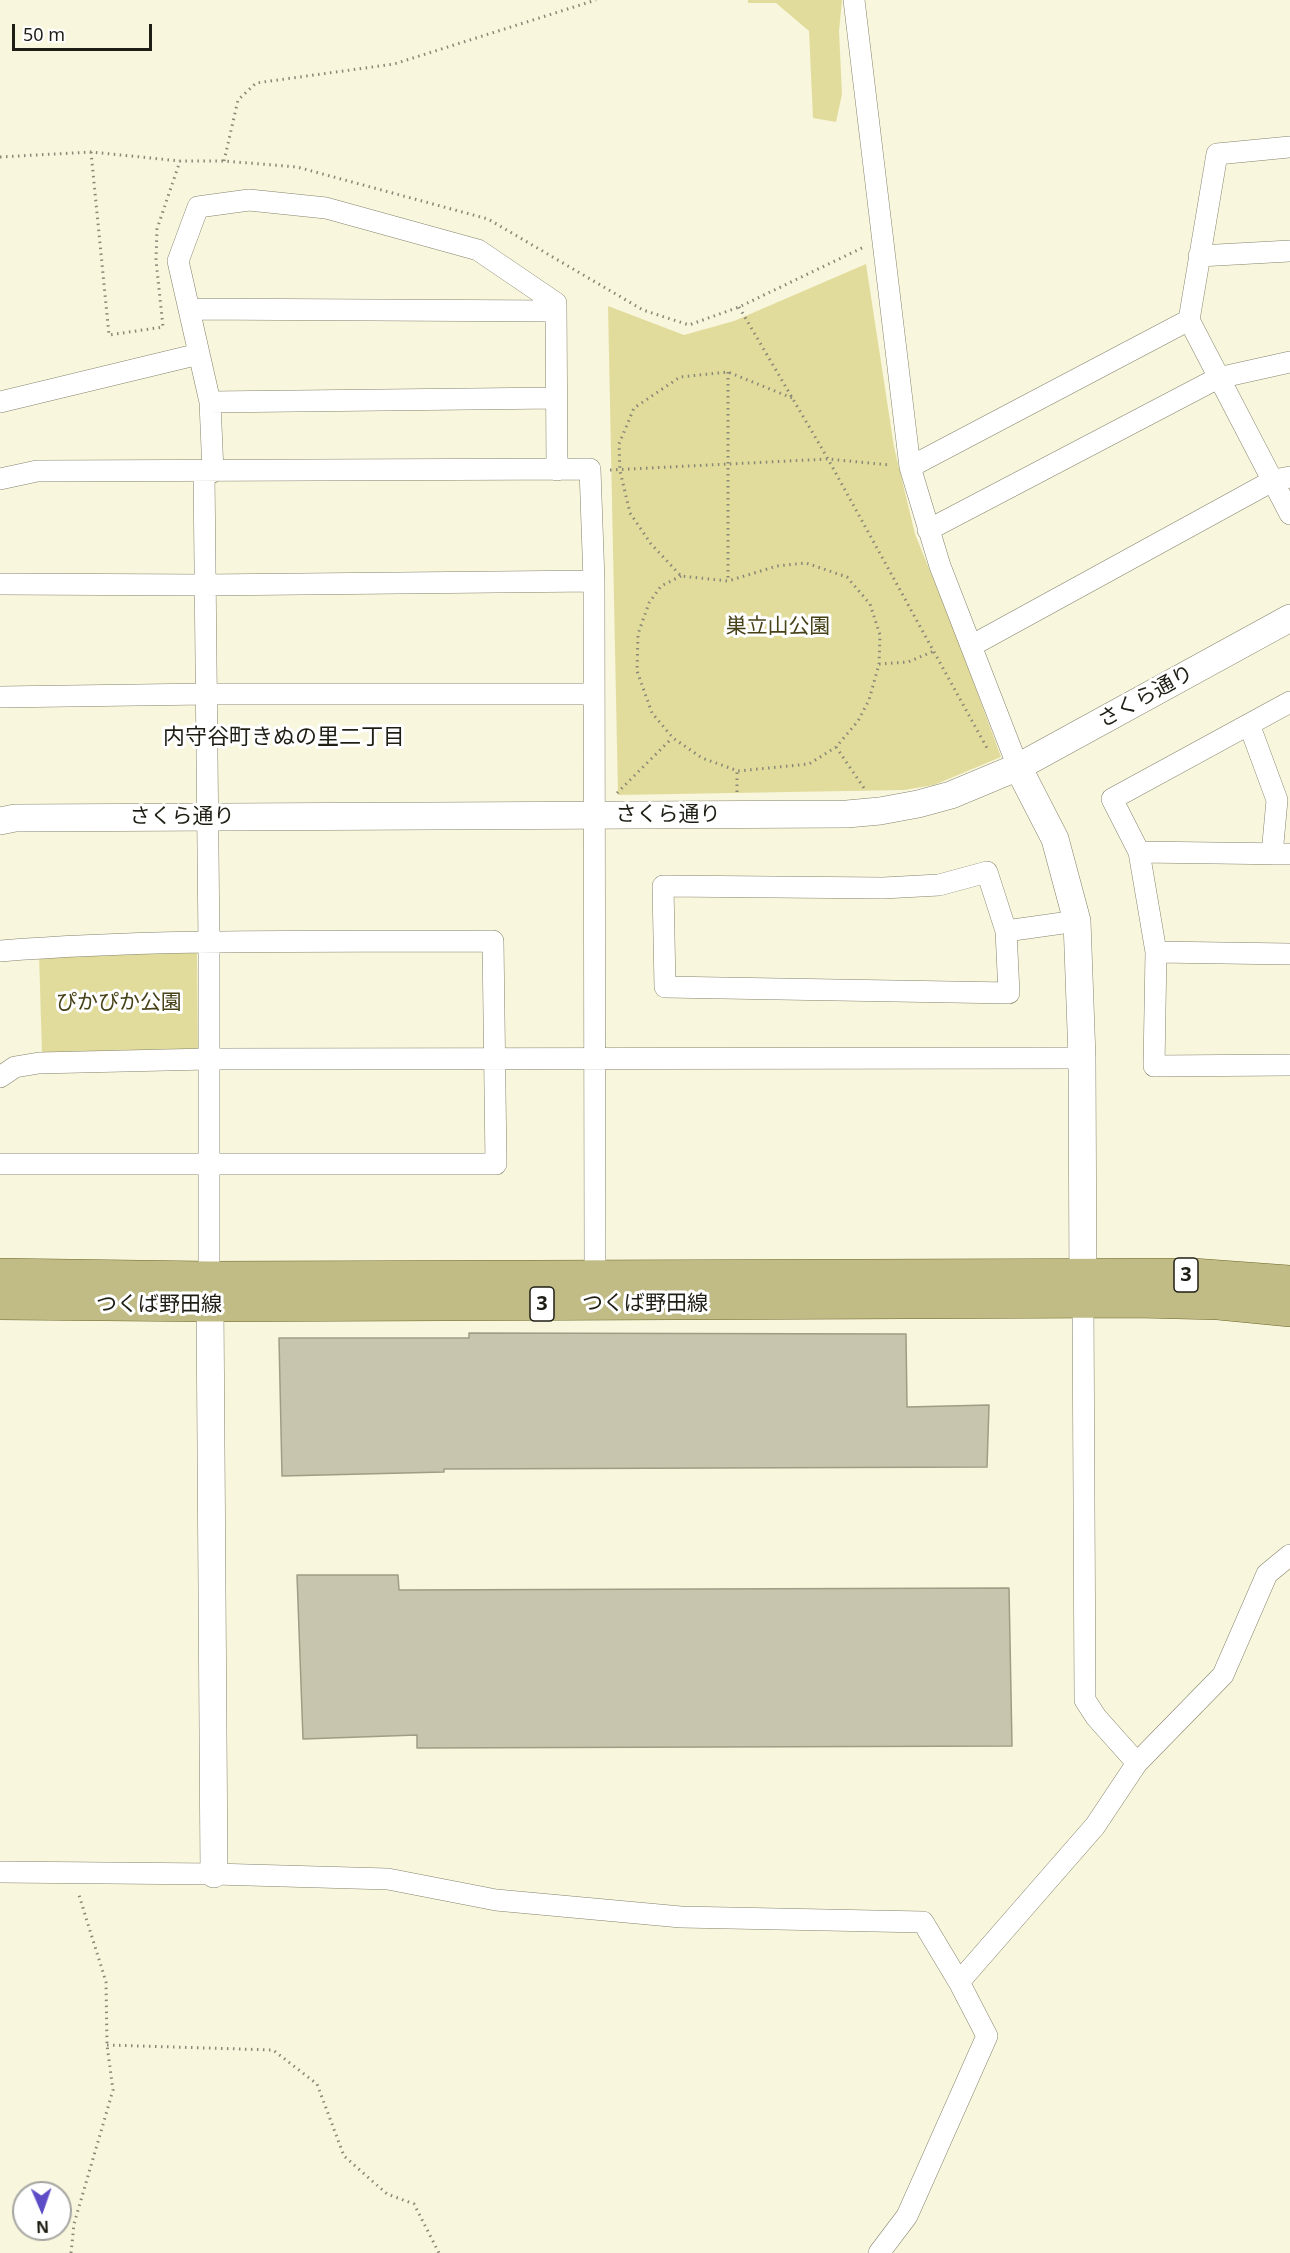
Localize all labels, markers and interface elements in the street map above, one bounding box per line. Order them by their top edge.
scale bar [15,12,154,50]
text: 50 m [23,22,65,46]
park label: 巣立山公園 [726,614,830,640]
street label: さくら通り [1094,661,1198,733]
district label: 内守谷町きぬの里二丁目 [163,725,405,751]
street label: さくら通り [616,802,720,828]
street label: さくら通り [130,804,234,830]
park label: ぴかぴか公園 [56,990,182,1016]
road number: 3 [1174,1258,1198,1292]
road number: 3 [530,1287,554,1321]
street label: つくば野田線 [582,1291,708,1317]
street label: つくば野田線 [96,1292,222,1318]
north arrow [12,2181,72,2241]
text: N [36,2216,49,2238]

